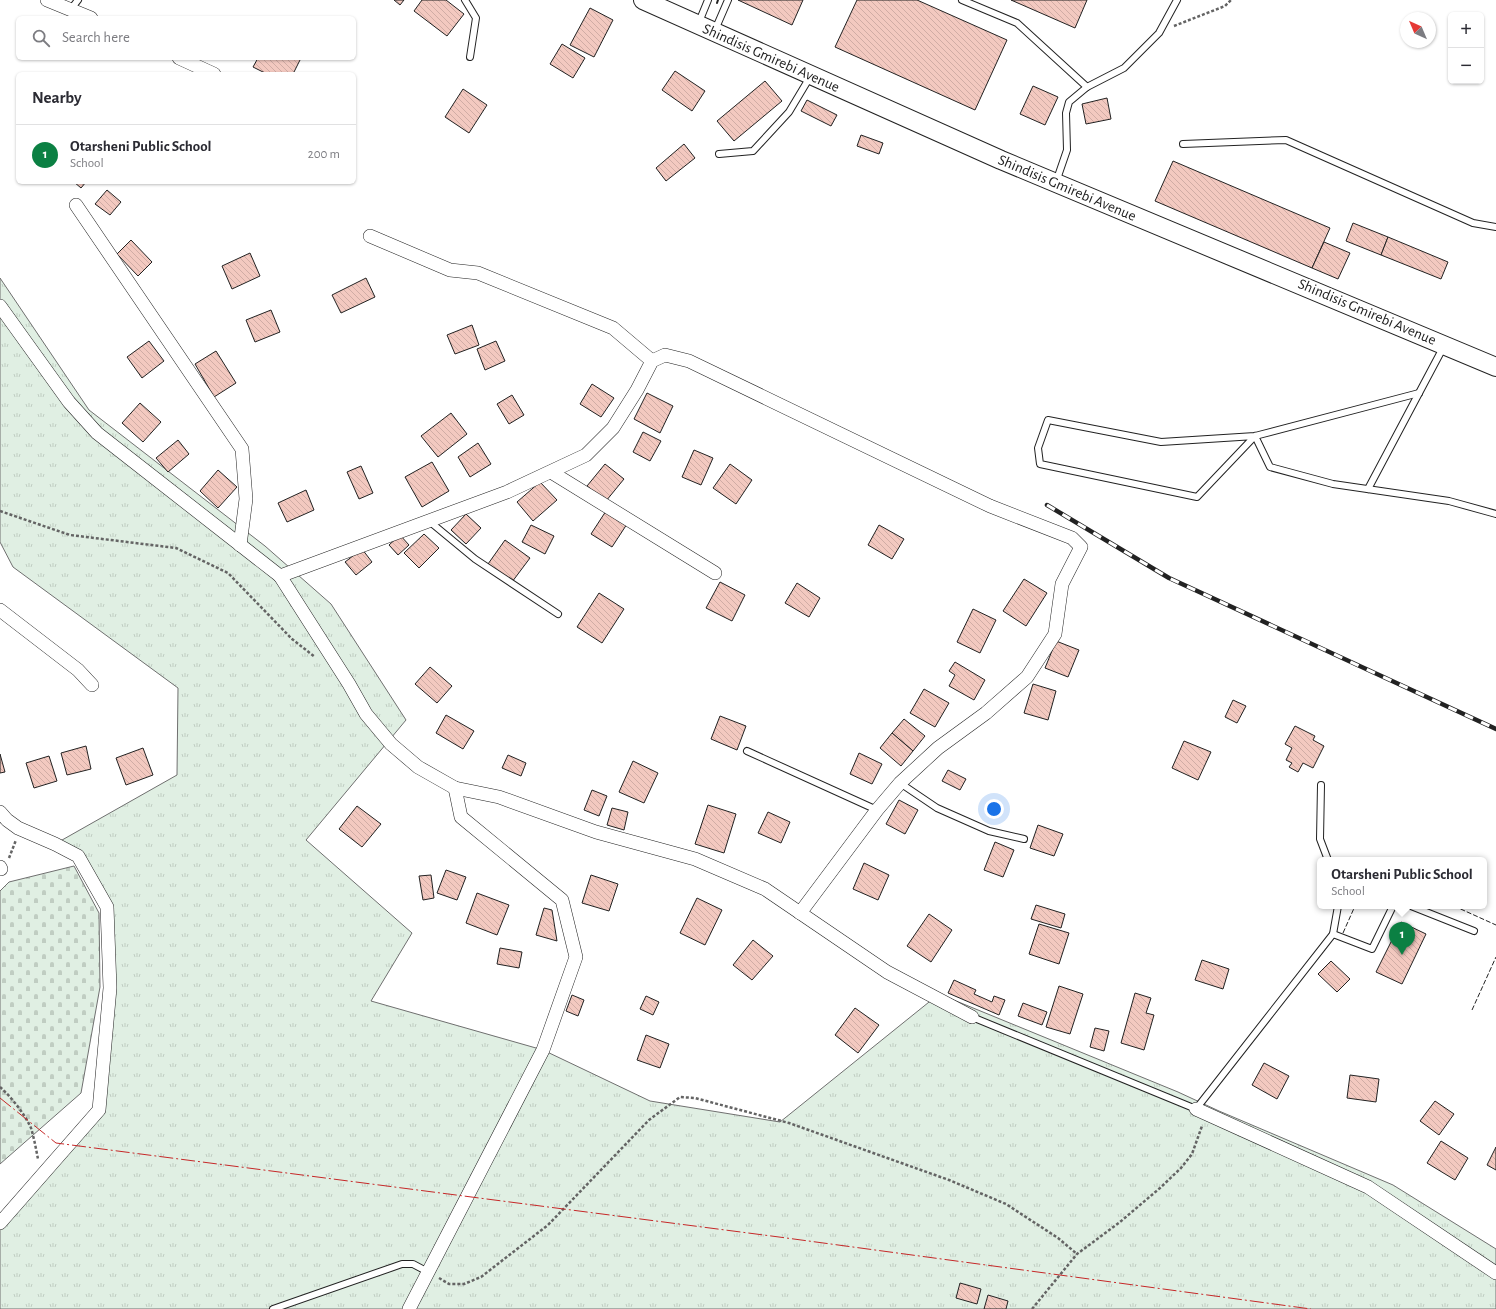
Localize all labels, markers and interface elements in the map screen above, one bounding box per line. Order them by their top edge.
north arrow [1400,12,1436,48]
map controls [1448,12,1484,84]
button: + [1448,12,1484,48]
search box [16,16,356,60]
street label: Shindisis Gmirebi Avenue [700,21,842,95]
icon: search [30,27,52,49]
text: Search here [62,30,130,45]
button: − [1448,48,1484,84]
text: Nearby [32,89,82,106]
text: Otarsheni Public School [70,139,211,154]
text: 1 [43,148,47,161]
text: 200 m [308,148,340,161]
street label: Shindisis Gmirebi Avenue [996,152,1138,224]
text: School [70,157,104,170]
street label: Shindisis Gmirebi Avenue [1296,276,1438,348]
your location [984,799,1004,819]
popup [1317,857,1487,909]
text: Otarsheni Public School [1331,867,1473,882]
text: School [1331,885,1365,898]
pin: 1 [1389,922,1415,955]

